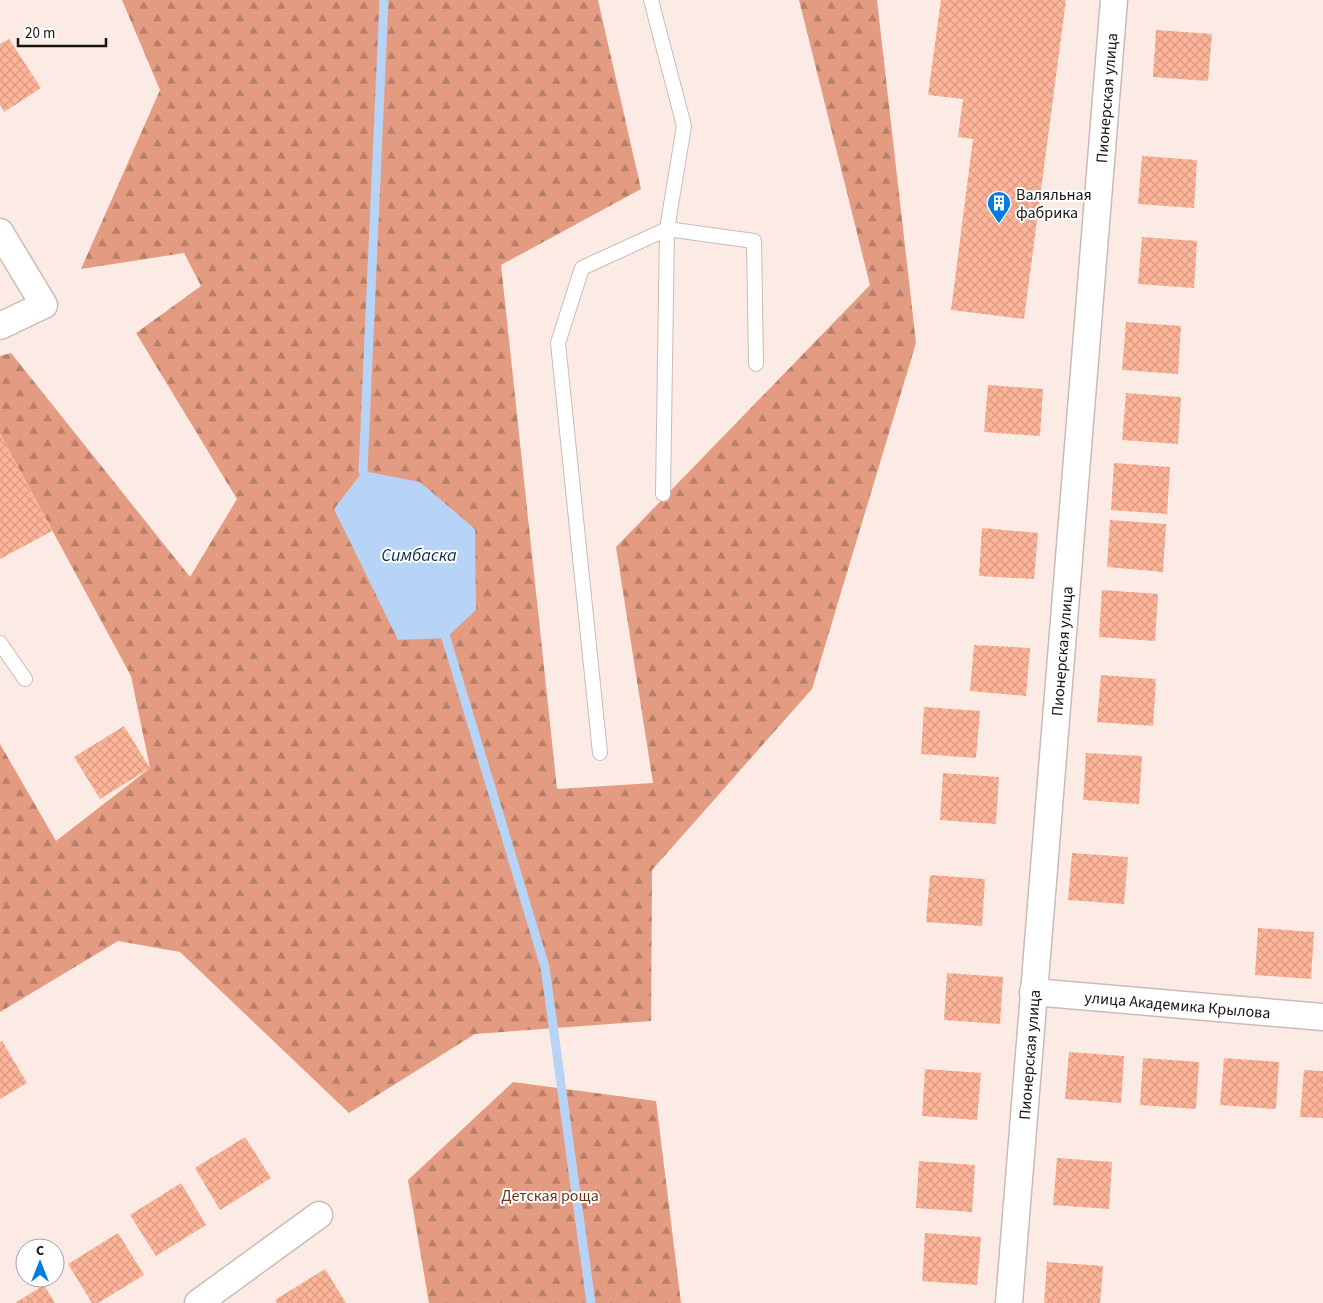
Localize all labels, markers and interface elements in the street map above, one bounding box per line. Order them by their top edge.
scale bar [18,15,105,47]
text: 20 m [25,23,55,44]
street label: Пионерская улица [1091,32,1123,164]
place label: Валяльная фабрика [1016,184,1092,224]
building icon: Валяльная фабрика [986,190,1012,224]
water label: Симбаска [381,543,457,568]
street label: Пионерская улица [1046,585,1079,717]
street label: улица Академика Крылова [1083,986,1271,1024]
street label: Пионерская улица [1014,989,1046,1121]
park label: Детская роща [501,1185,599,1207]
north arrow [15,1238,65,1288]
text: С [36,1241,44,1261]

